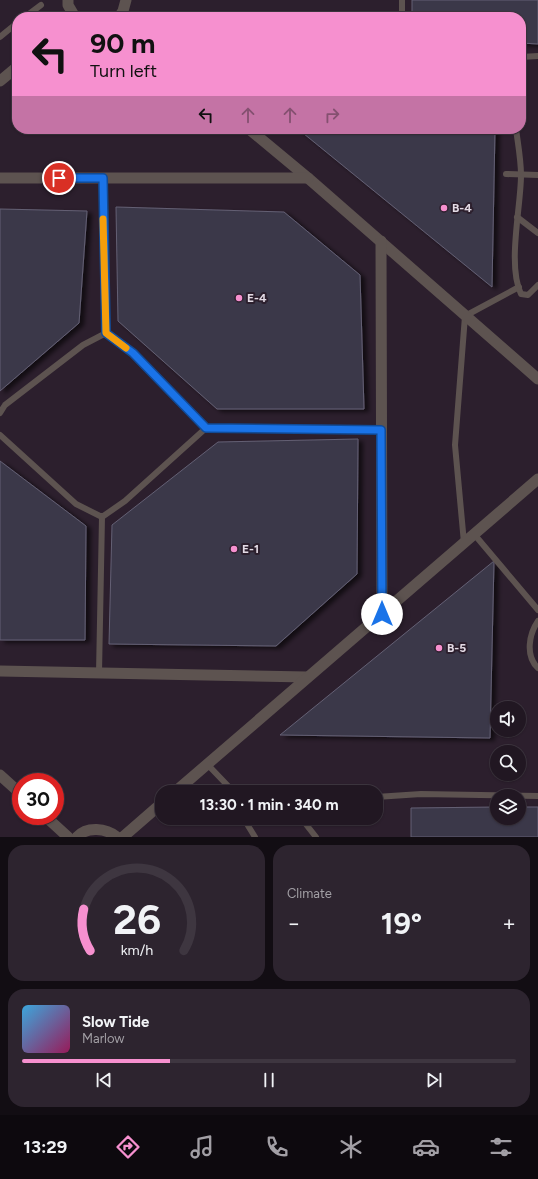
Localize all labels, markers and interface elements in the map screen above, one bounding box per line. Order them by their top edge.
text: 90 m [90,26,155,60]
icon: left [24,28,76,80]
text: Turn left [90,60,157,82]
icon: left [195,104,217,126]
icon: ahead [237,104,259,126]
icon: ahead [279,104,301,126]
icon: right [321,104,343,126]
pin [42,161,76,195]
icon: arrive [48,167,70,189]
place label: B-4 [452,201,472,215]
marker: B-4 [439,203,449,213]
place label: E-4 [247,291,267,305]
marker: E-4 [234,293,244,303]
place label: E-1 [242,542,259,556]
marker: E-1 [229,544,239,554]
position arrow [361,593,403,635]
place label: B-5 [447,641,466,655]
marker: B-5 [434,643,444,653]
map controls [490,701,526,825]
button: sound [490,701,526,737]
button: search [490,745,526,781]
speed limit sign: 30 [12,773,64,825]
button: layers [490,789,526,825]
text: 13:30 · 1 min · 340 m [200,796,338,814]
text: Climate [287,886,332,901]
text: 26 [112,894,161,944]
text: 19° [381,905,422,942]
text: − [287,910,301,937]
text: + [502,910,516,937]
text: km/h [120,941,153,959]
text: Slow Tide [82,1013,149,1031]
text: Marlow [82,1031,124,1046]
icon: previous [93,1069,115,1091]
icon: pause [258,1069,280,1091]
icon: next [423,1069,445,1091]
icon: directions [114,1133,142,1161]
icon: music [188,1133,216,1161]
icon: phone [263,1133,291,1161]
icon: climate [337,1133,365,1161]
icon: car [412,1133,440,1161]
icon: filters [487,1133,515,1161]
text: 13:29 [23,1136,67,1158]

